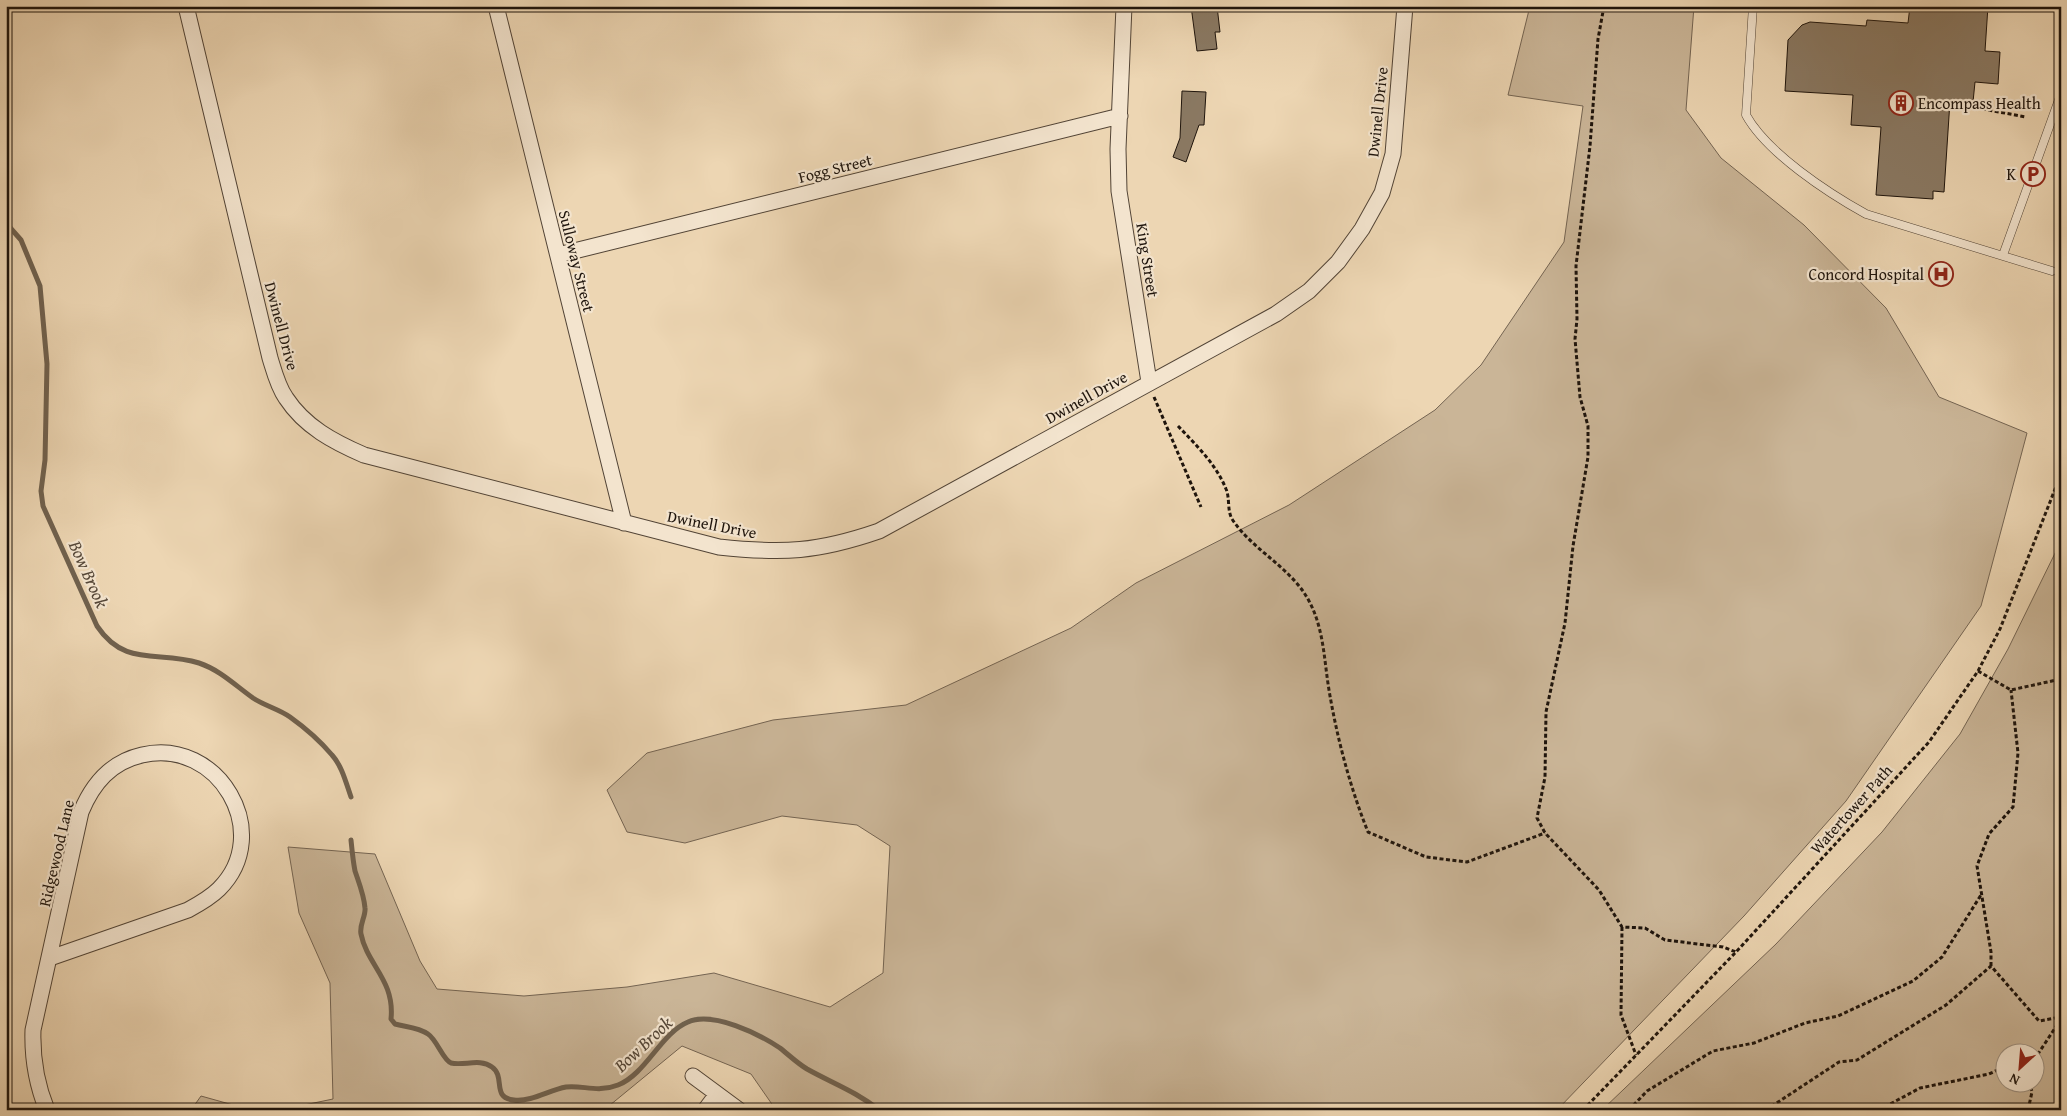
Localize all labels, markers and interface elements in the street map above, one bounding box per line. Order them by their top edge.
street label: Dwinell Drive [1360,66,1394,158]
building icon: Encompass Health [1888,90,1914,116]
place label: Encompass Health [1918,91,2041,115]
street label: Fogg Street [796,147,875,189]
parking icon: K [2020,161,2046,187]
place label: K [2007,162,2017,186]
street label: Sulloway Street [553,208,601,315]
street label: King Street [1130,221,1166,299]
hospital icon: Concord Hospital [1928,261,1954,287]
place label: Concord Hospital [1808,262,1925,286]
street label: Dwinell Drive [259,279,305,373]
street label: Dwinell Drive [1041,365,1131,429]
street label: Dwinell Drive [665,504,759,544]
water label: Bow Brook [62,535,116,613]
street label: Watertower Path [1804,759,1898,859]
street label: Ridgewood Lane [32,797,80,909]
water label: Bow Brook [607,1009,679,1079]
north arrow [1994,1044,2044,1094]
text: N [2005,1068,2023,1091]

